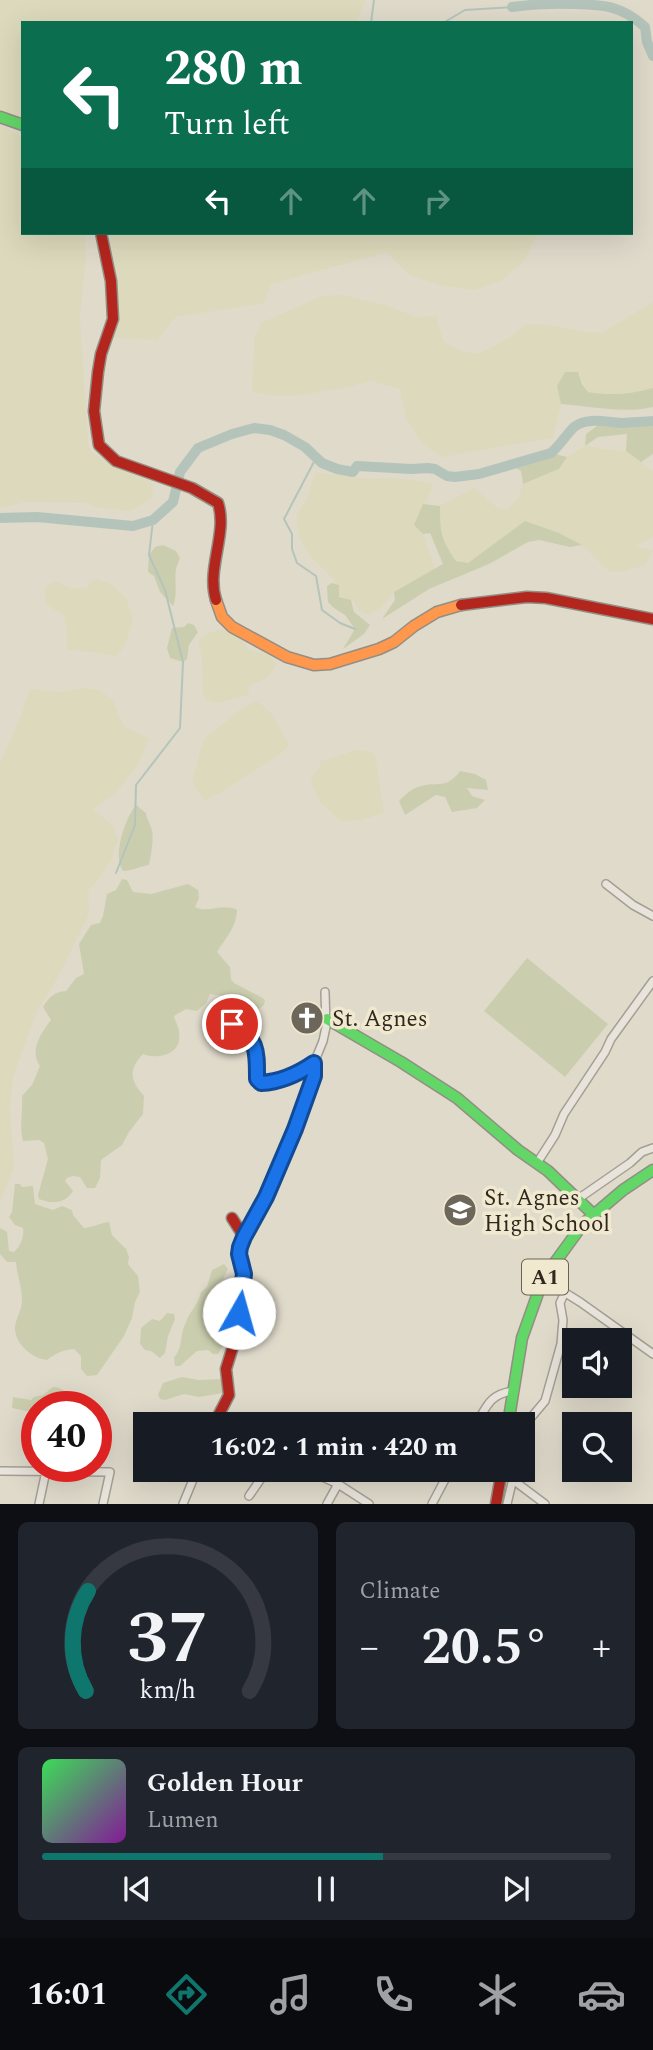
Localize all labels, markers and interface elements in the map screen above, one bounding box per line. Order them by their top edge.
text: 280 m [164,32,303,107]
icon: left [49,49,140,140]
text: Turn left [164,100,290,149]
icon: left [199,182,237,220]
icon: ahead [272,182,310,220]
icon: ahead [345,182,383,220]
icon: right [418,182,456,220]
pin [202,994,262,1054]
church icon: St. Agnes [288,999,326,1037]
place label: St. Agnes [332,1002,428,1037]
icon: arrive [213,1005,251,1043]
place label: St. Agnes High School [484,1181,610,1242]
school or university icon: St. Agnes High School [441,1191,479,1229]
road number: A1 [522,1260,568,1294]
position arrow [202,1276,276,1350]
map controls [562,1328,632,1482]
button: sound [562,1328,632,1398]
speed limit sign: 40 [21,1391,112,1482]
button: search [562,1412,632,1482]
text: 16:02 · 1 min · 420 m [210,1427,458,1467]
text: Climate [360,1574,440,1609]
text: 37 [127,1585,209,1696]
text: 20.5° [422,1608,549,1687]
text: − [360,1619,379,1677]
text: + [592,1619,611,1677]
text: km/h [140,1672,196,1710]
text: Golden Hour [147,1763,303,1803]
text: Lumen [147,1803,219,1838]
icon: previous [118,1870,156,1908]
icon: pause [307,1870,345,1908]
icon: next [497,1870,535,1908]
text: 16:01 [27,1970,108,2019]
icon: directions [162,1970,211,2019]
icon: music [266,1970,315,2019]
icon: phone [369,1970,418,2019]
icon: climate [473,1970,522,2019]
icon: car [577,1970,626,2019]

